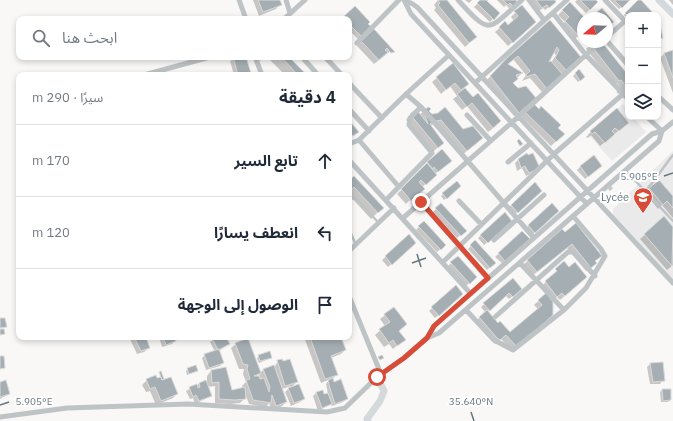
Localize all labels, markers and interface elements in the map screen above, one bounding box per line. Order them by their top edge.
north arrow [577,12,613,48]
map controls [625,12,661,120]
button: + [625,12,661,48]
search box [16,16,352,60]
icon: search [30,27,52,49]
text: ابحث هنا [62,28,117,47]
button: − [625,48,661,84]
button: layers [625,84,661,120]
text: 4 دقيقة [279,86,336,108]
text: سيرًا · 290 m [32,89,103,106]
icon: ahead [314,150,336,172]
text: تابع السير [234,151,298,170]
text: 170 m [32,152,70,169]
text: 5.905°E [620,170,658,183]
school or university icon: Lycée [632,186,654,214]
place label: Lycée [601,190,629,204]
route end [412,193,430,211]
icon: left [314,222,336,244]
text: انعطف يسارًا [214,223,298,242]
text: 120 m [32,224,70,241]
icon: arrive [314,294,336,316]
text: الوصول إلى الوجهة [178,295,298,314]
route start [368,368,386,386]
text: 5.905°E [15,395,53,408]
text: 35.640°N [449,395,493,408]

